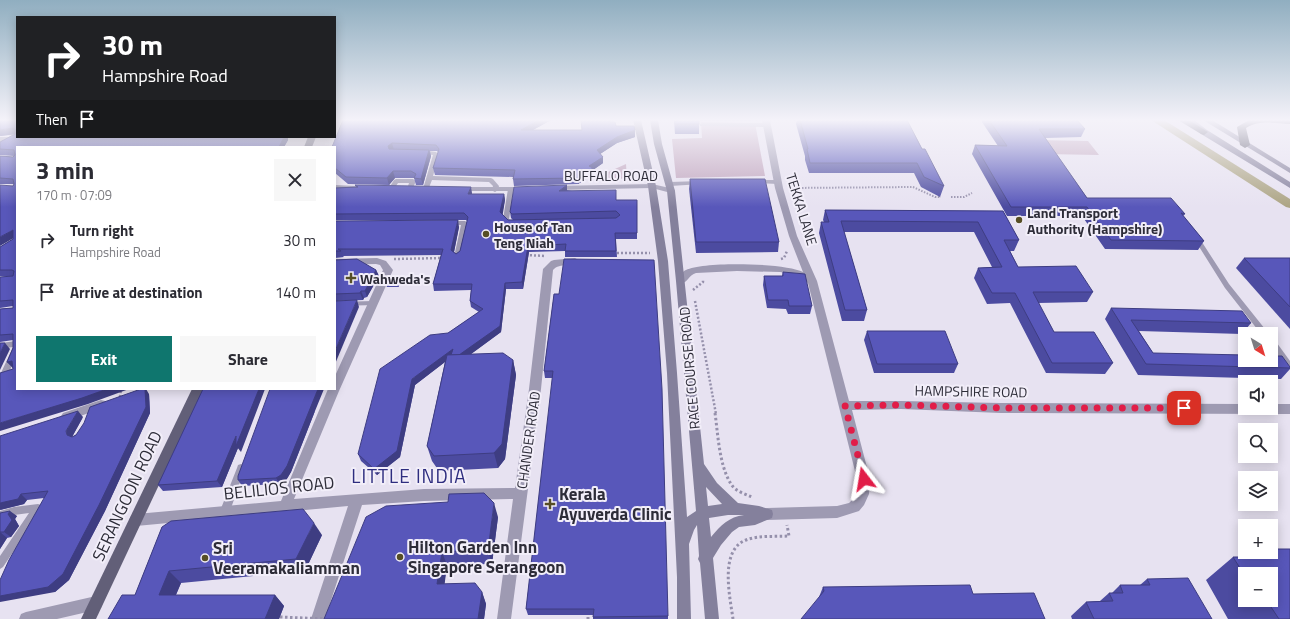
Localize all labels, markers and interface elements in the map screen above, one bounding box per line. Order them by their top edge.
text: 30 m [102,23,163,66]
icon: right [36,32,88,84]
text: Hampshire Road [102,62,228,89]
text: Then [36,108,68,131]
icon: arrive [76,108,98,130]
text: 3 min [36,152,94,188]
button: close [274,159,316,201]
street label: BUFFALO ROAD [564,165,658,186]
street label: TEKKA LANE [781,170,823,248]
text: 170 m · 07:09 [36,185,112,205]
place label: Land Transport Authority (Hampshire) [1027,202,1162,239]
marker: Land Transport Authority (Hampshire) [1014,215,1024,225]
place label: House of Tan Teng Niah [494,216,572,253]
text: Turn right [70,219,134,242]
icon: right [36,229,58,251]
text: 30 m [283,229,316,252]
marker: House of Tan Teng Niah [481,229,491,239]
text: Hampshire Road [70,242,161,262]
place label: Wahweda's [360,268,431,289]
marker: Wahweda's [345,272,357,284]
icon: arrive [36,281,58,303]
text: Arrive at destination [70,281,203,304]
text: 140 m [275,281,316,304]
street label: RACE COURSE ROAD [673,306,705,430]
north arrow [1238,327,1278,367]
map controls [1238,327,1278,607]
button: Exit [36,336,172,382]
button: Share [180,336,316,382]
button: sound [1238,375,1278,415]
street label: HAMPSHIRE ROAD [914,380,1028,402]
street label: CHANDER ROAD [511,390,545,490]
pin [1167,391,1201,425]
icon: arrive [1173,397,1195,419]
button: search [1238,423,1278,463]
street label: SERANGOON ROAD [85,426,169,566]
position arrow [843,458,885,500]
district label: LITTLE INDIA [351,461,467,490]
street label: BELILIOS ROAD [222,469,336,507]
button: layers [1238,471,1278,511]
place label: Kerala Ayuverda Clinic [559,481,672,527]
marker: Kerala Ayuverda Clinic [544,498,556,510]
button: + [1238,519,1278,559]
place label: Hilton Garden Inn Singapore Serangoon [408,534,565,580]
place label: Sri Veeramakaliamman [213,535,360,581]
marker: Hilton Garden Inn Singapore Serangoon [395,552,405,562]
marker: Sri Veeramakaliamman [200,553,210,563]
button: − [1238,567,1278,607]

